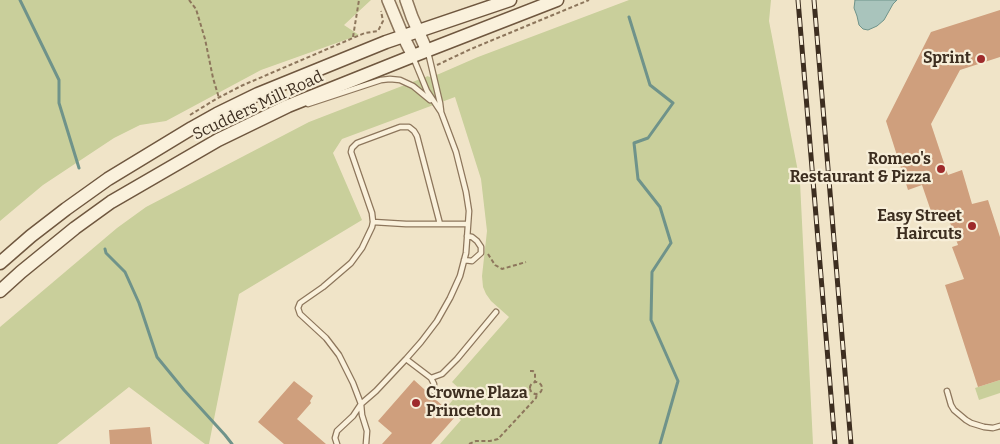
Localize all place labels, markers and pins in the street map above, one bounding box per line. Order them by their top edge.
place label: Sprint [923,49,971,69]
marker: Sprint [975,53,987,65]
place label: Romeo's Restaurant & Pizza [790,150,931,188]
marker: Romeo's Restaurant & Pizza [935,163,947,175]
place label: Easy Street Haircuts [877,207,962,245]
marker: Easy Street Haircuts [966,220,978,232]
place label: Crowne Plaza Princeton [426,384,528,422]
marker: Crowne Plaza Princeton [410,397,422,409]

